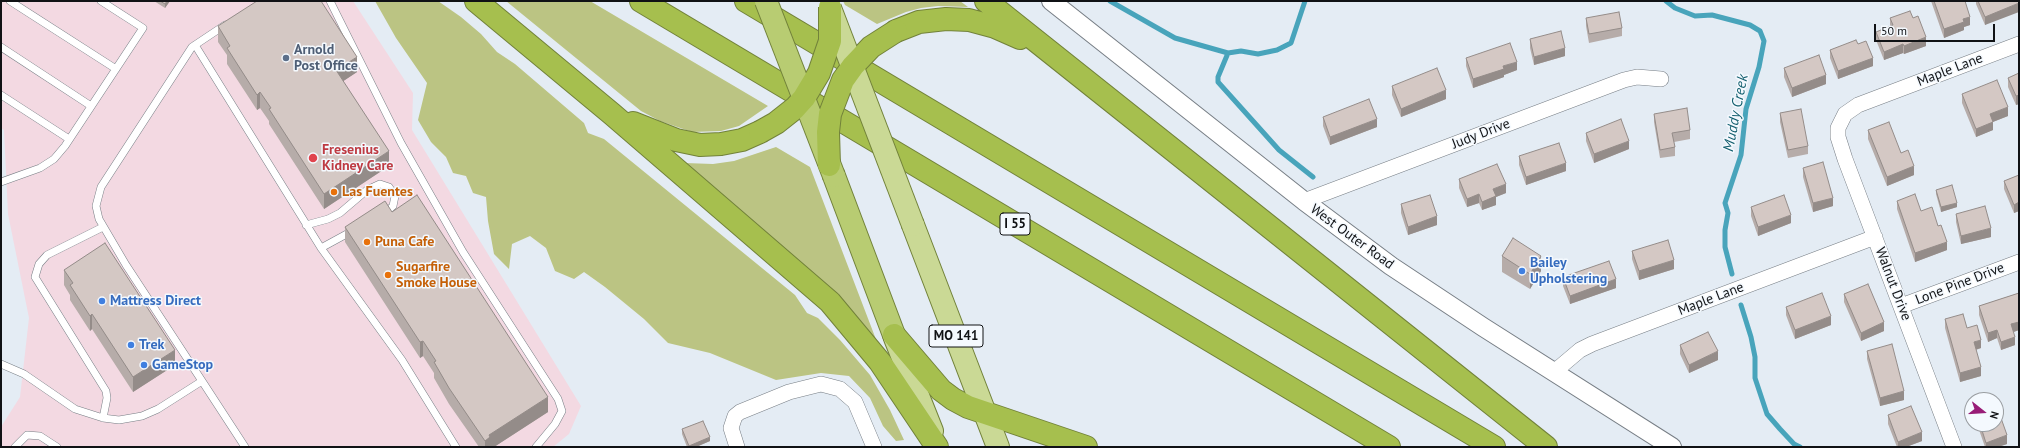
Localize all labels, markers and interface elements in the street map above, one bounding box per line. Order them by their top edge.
scale bar [1876,16,1997,42]
text: 50 m [1881,23,1907,38]
place label: Arnold Post Office [294,42,358,74]
street label: Maple Lane [1915,50,1985,90]
marker: Arnold Post Office [281,53,291,63]
water label: Muddy Creek [1720,73,1752,153]
street label: Judy Drive [1450,115,1512,153]
place label: Fresenius Kidney Care [322,142,393,174]
marker: Fresenius Kidney Care [307,152,319,164]
place label: Las Fuentes [342,184,413,200]
marker: Las Fuentes [329,187,339,197]
street label: West Outer Road [1307,201,1397,273]
road number: I 55 [1000,213,1030,235]
place label: Puna Cafe [375,234,434,250]
marker: Puna Cafe [362,237,372,247]
street label: Walnut Drive [1871,245,1915,323]
place label: Bailey Upholstering [1530,255,1607,288]
place label: Sugarfire Smoke House [396,259,477,292]
street label: Lone Pine Drive [1913,259,2007,309]
marker: Bailey Upholstering [1517,266,1527,276]
marker: Sugarfire Smoke House [383,270,393,280]
street label: Maple Lane [1676,279,1746,319]
place label: Mattress Direct [110,293,201,309]
marker: Mattress Direct [97,296,107,306]
road number: MO 141 [929,325,983,347]
place label: Trek [139,337,164,353]
marker: Trek [126,340,136,350]
place label: GameStop [152,357,213,373]
marker: GameStop [139,360,149,370]
north arrow [1964,392,2004,432]
text: N [1987,410,2002,421]

